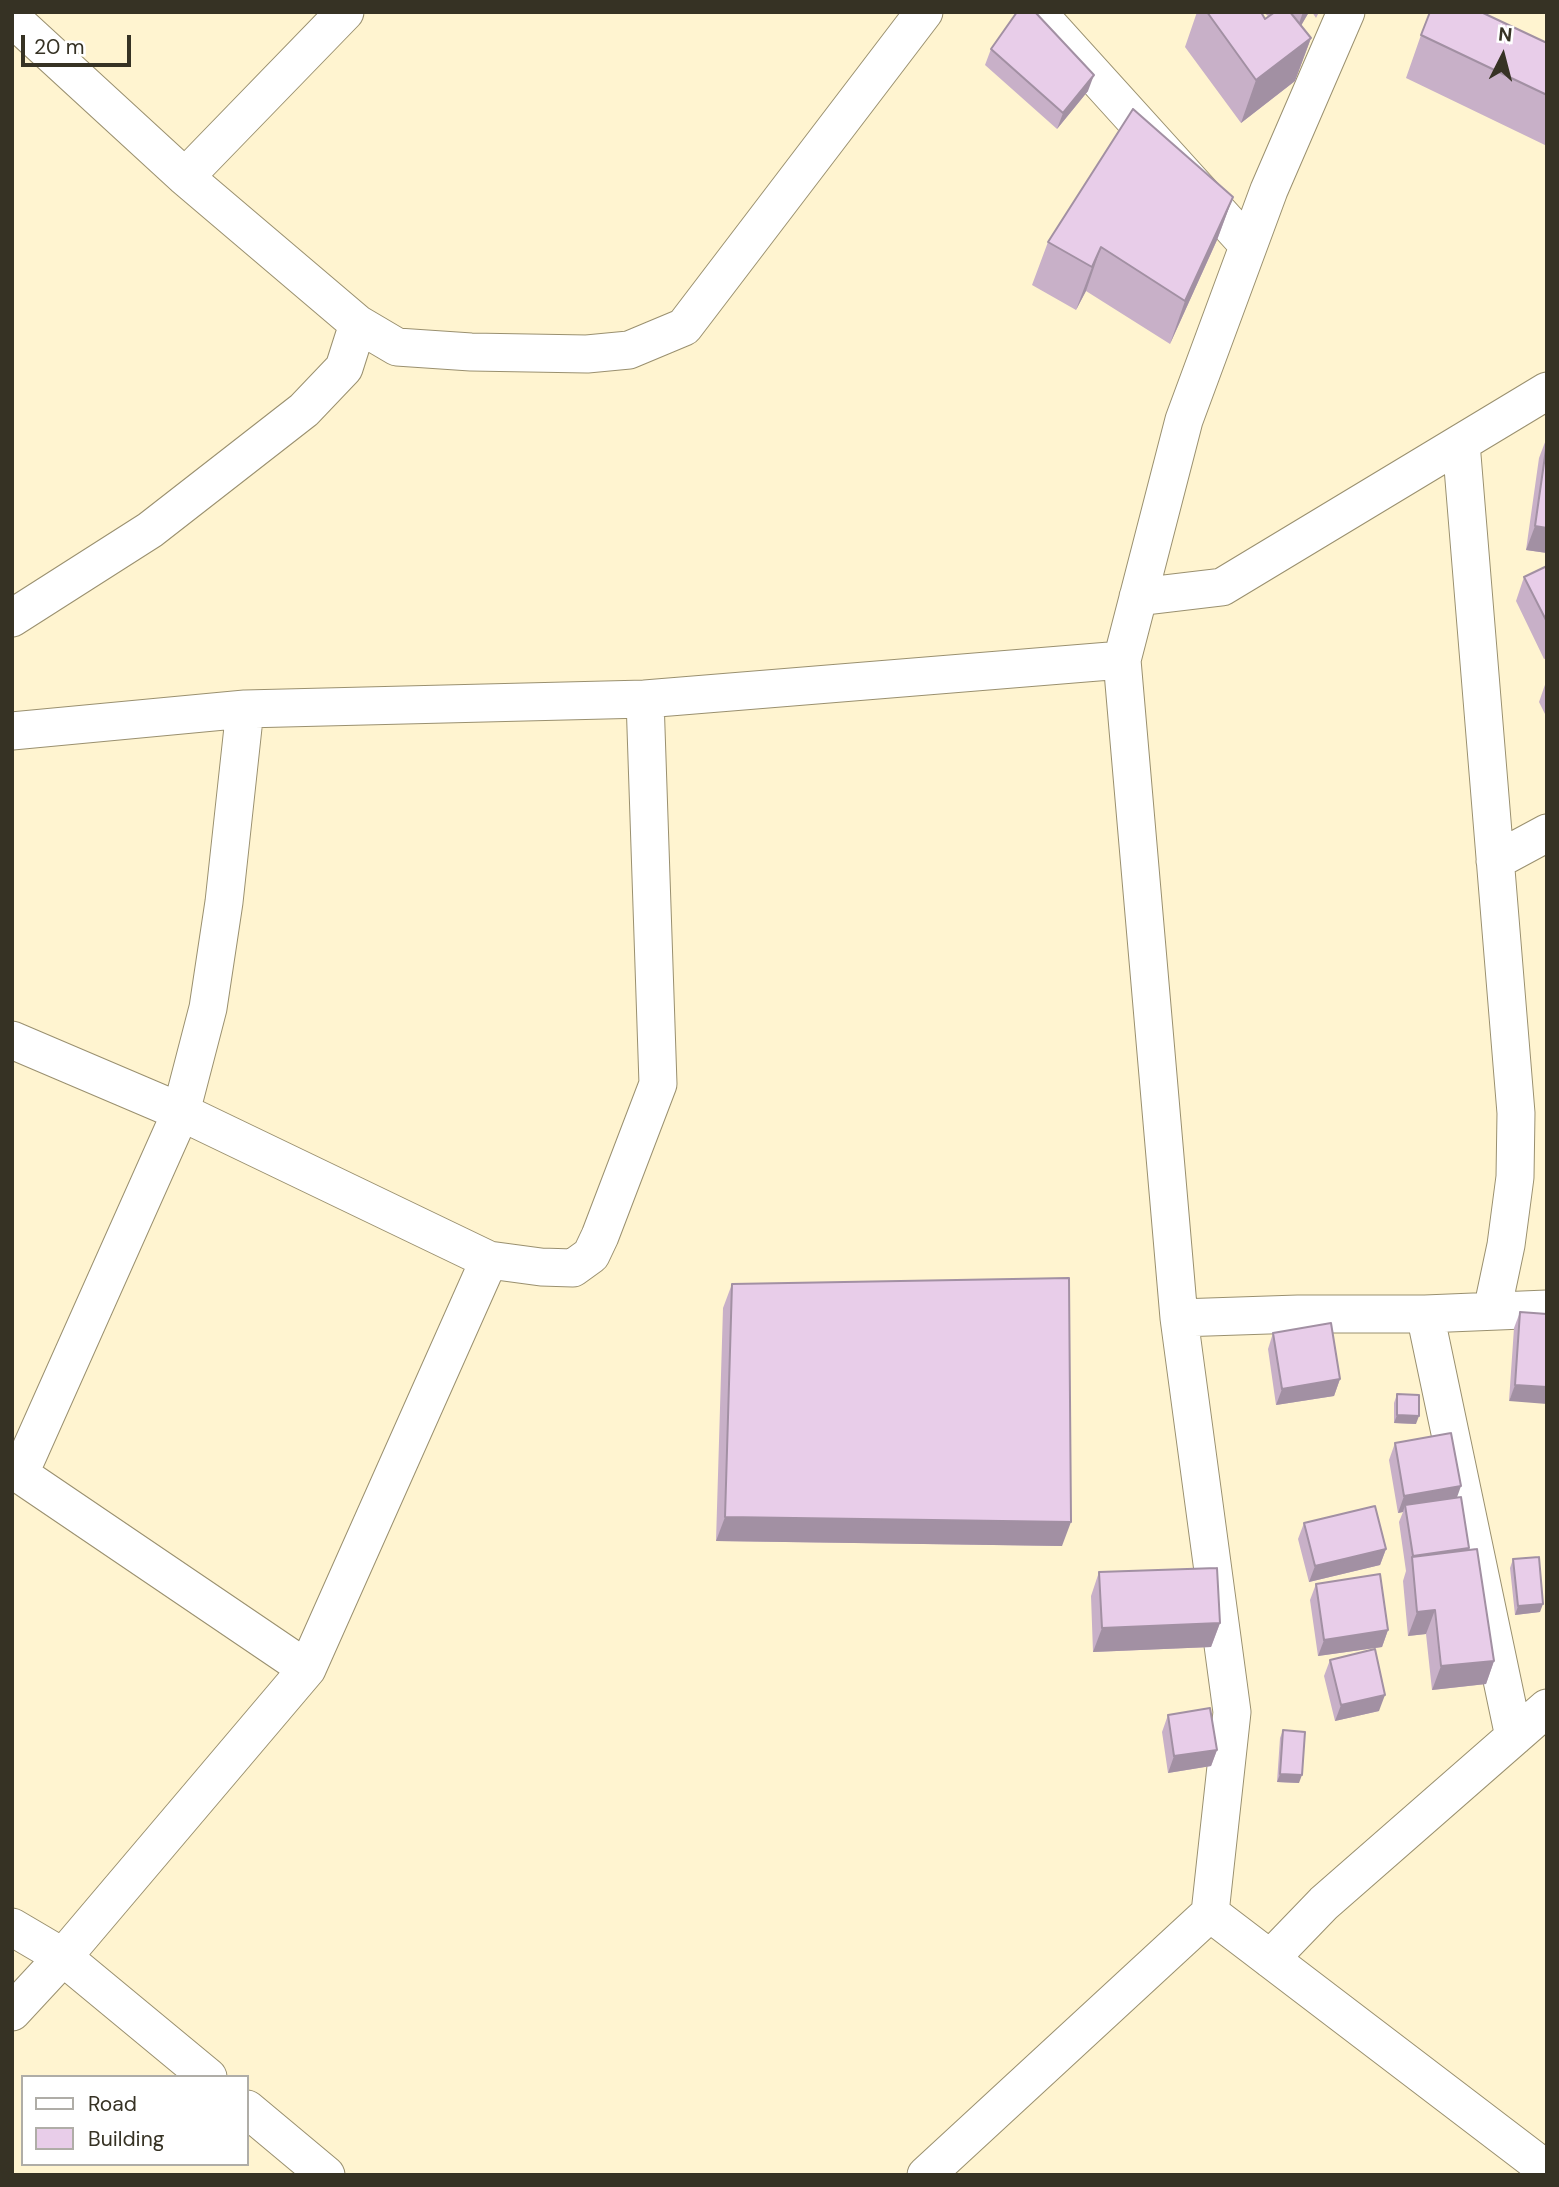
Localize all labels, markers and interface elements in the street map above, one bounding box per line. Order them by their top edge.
scale bar [24,21,135,65]
north arrow [1468,21,1538,91]
text: N [1497,21,1513,48]
text: 20 m [34,33,85,61]
legend [21,2075,248,2166]
text: Road [88,2090,137,2118]
text: Building [88,2125,164,2153]

